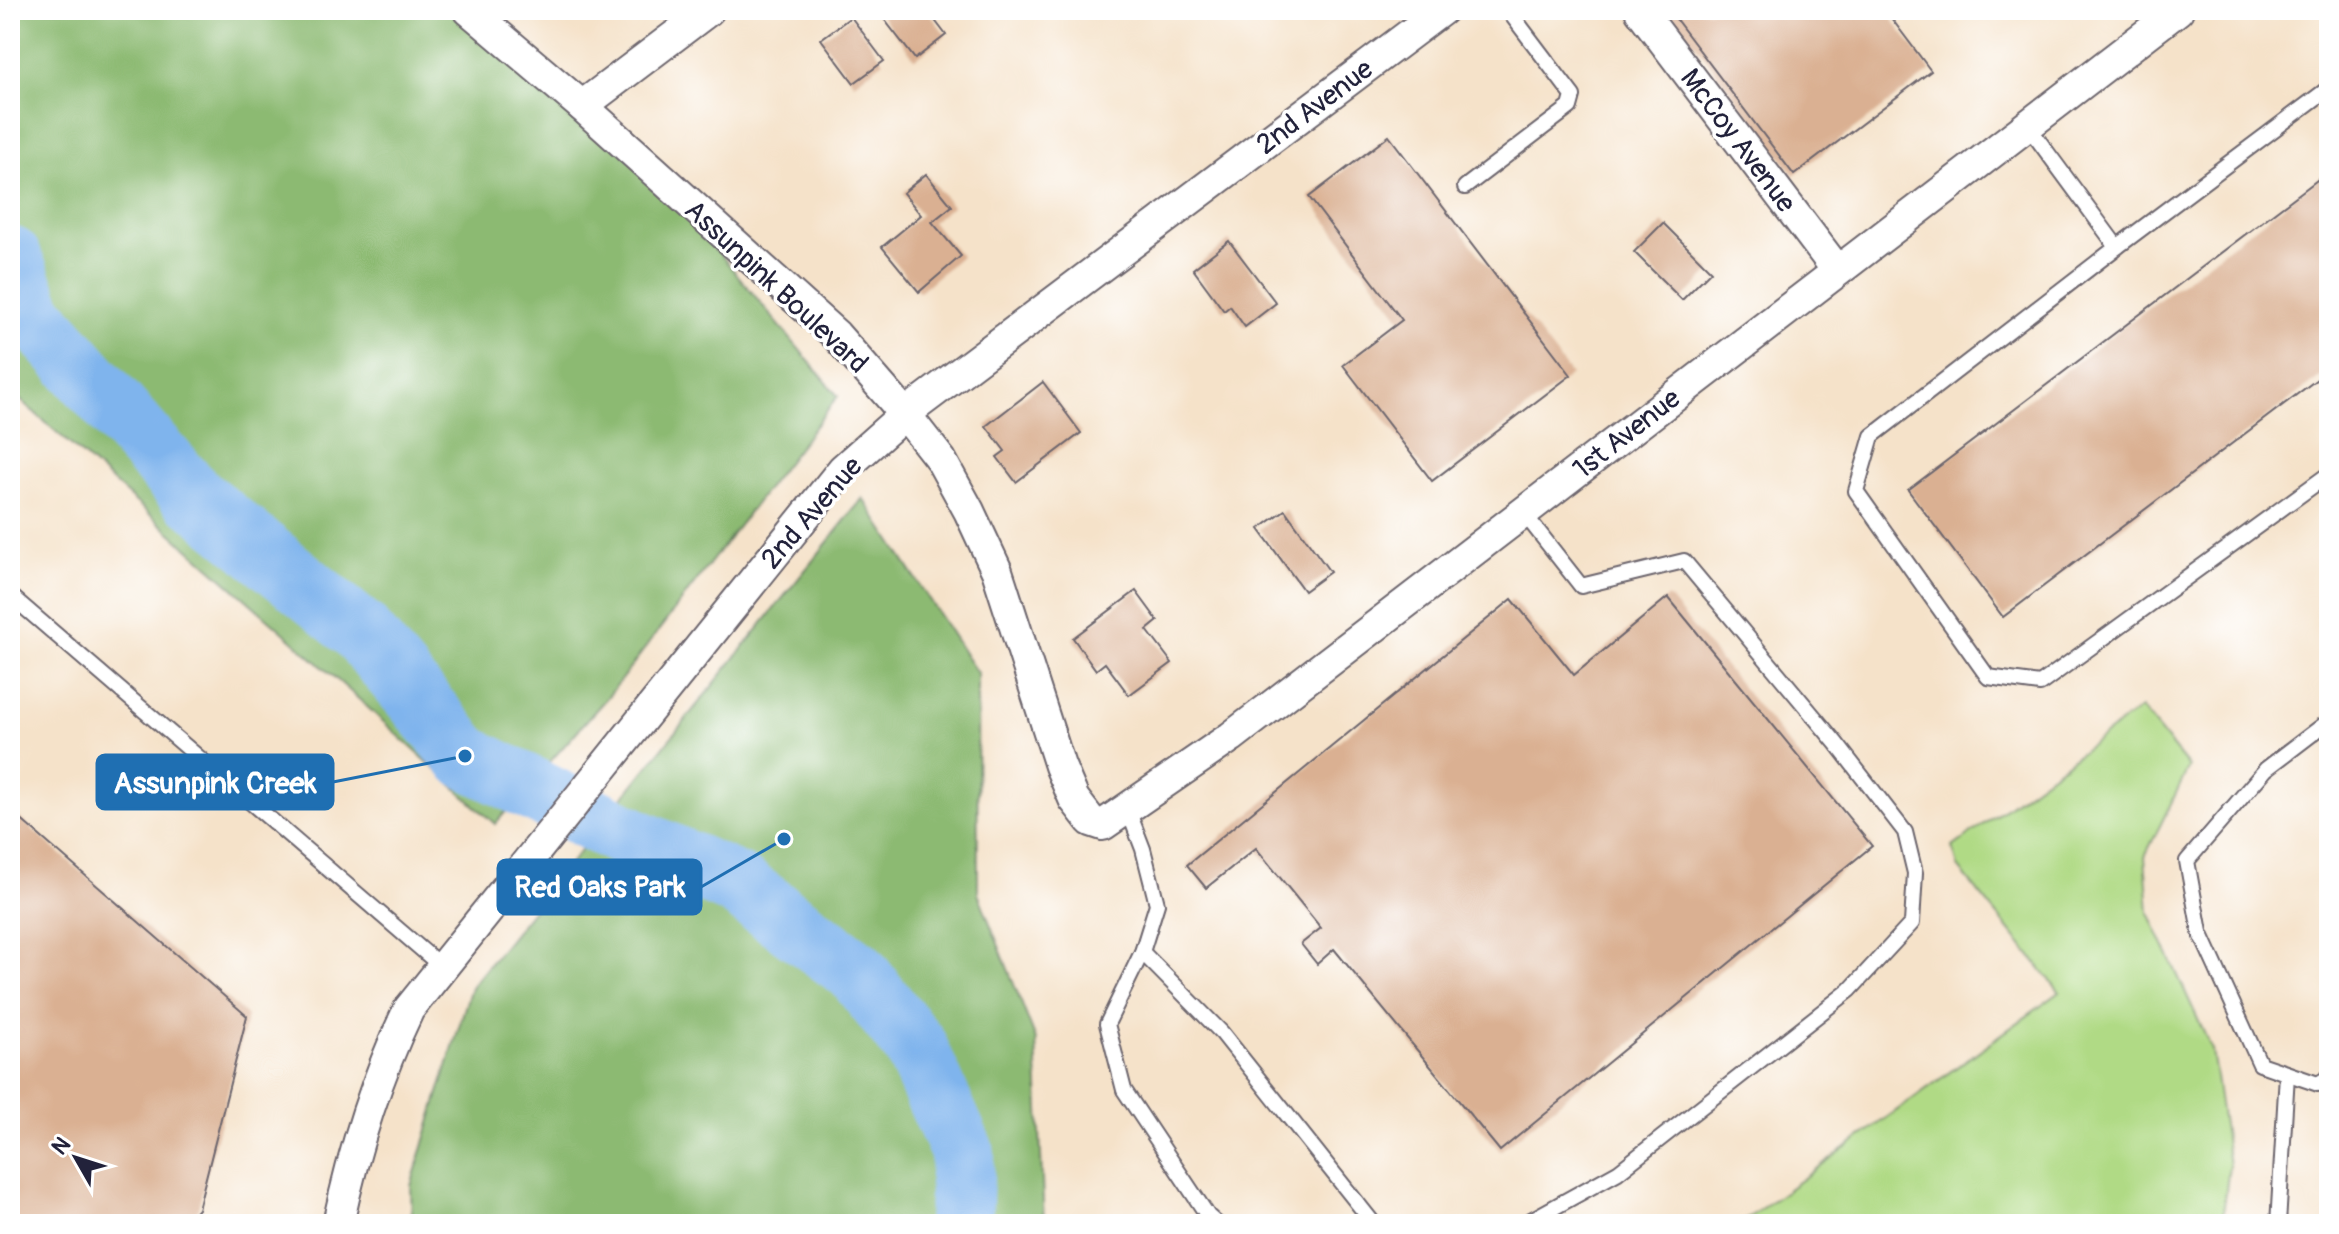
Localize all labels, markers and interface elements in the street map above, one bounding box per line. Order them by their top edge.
street label: 2nd Avenue [1250,52,1380,163]
street label: McCoy Avenue [1672,62,1803,220]
street label: Assunpink Boulevard [677,193,875,381]
street label: 1st Avenue [1566,381,1688,487]
street label: 2nd Avenue [754,450,871,576]
callout: Assunpink Creek [97,755,333,809]
text: Assunpink Creek [113,765,317,802]
callout: Red Oaks Park [498,860,701,914]
text: Red Oaks Park [514,869,686,906]
north arrow [36,1118,116,1198]
text: N [46,1131,77,1161]

